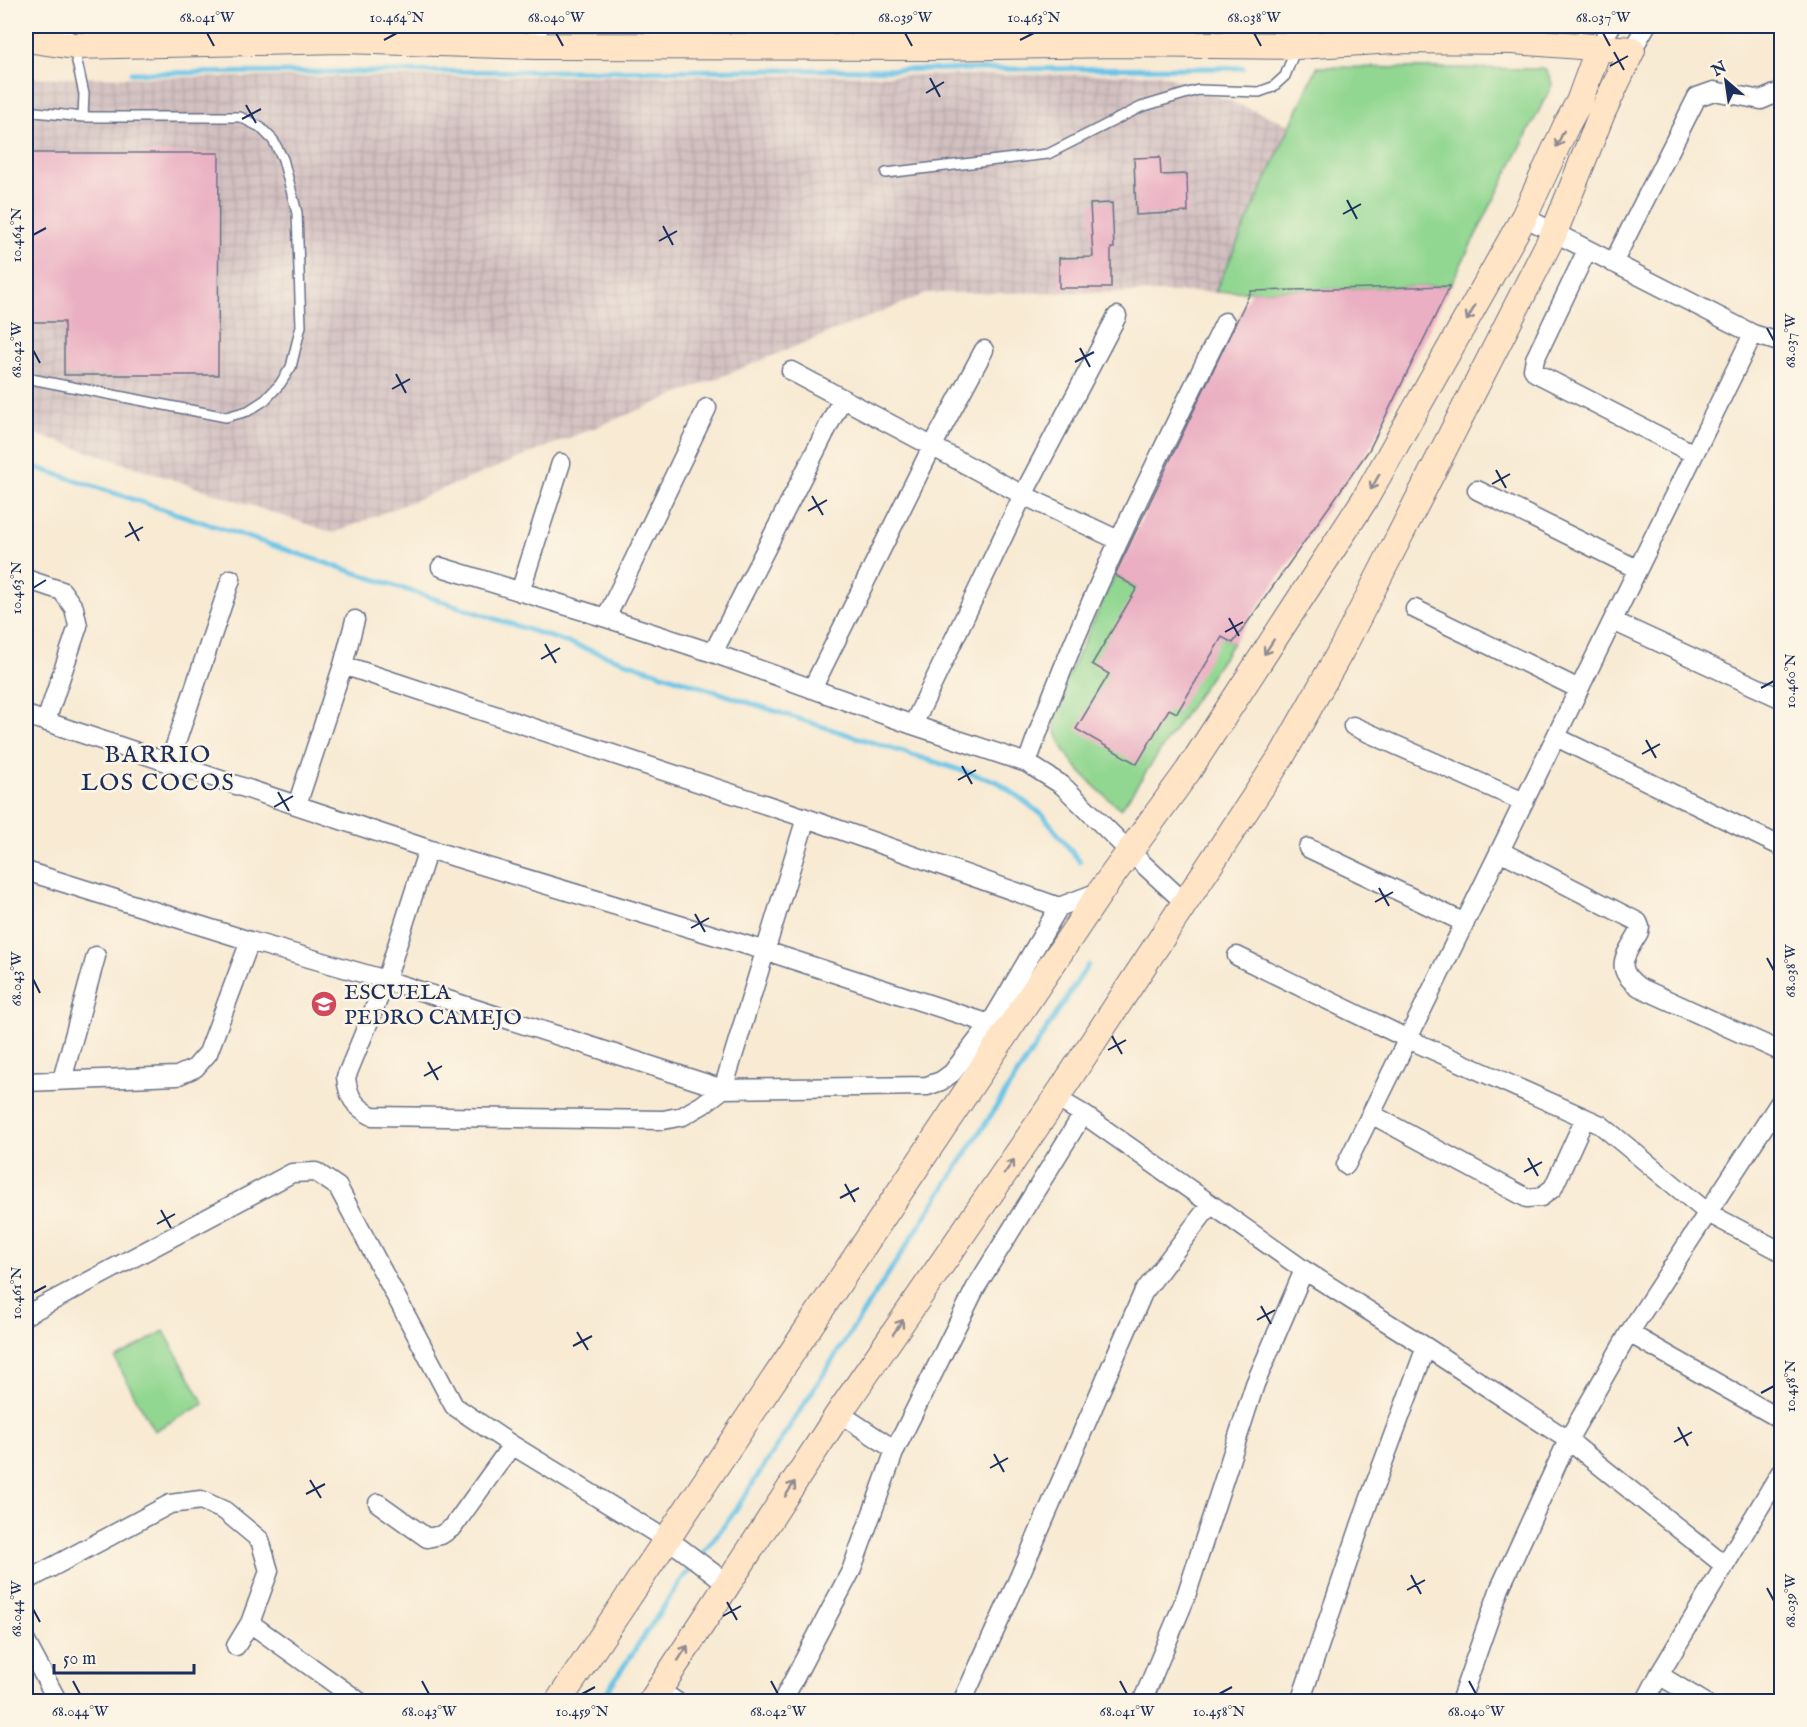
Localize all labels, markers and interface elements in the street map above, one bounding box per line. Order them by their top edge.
text: 68.041°W [180,8,235,27]
text: 10.464°N [370,8,425,27]
text: 68.040°W [528,8,585,27]
text: 68.039°W [878,8,933,27]
text: 10.463°N [1007,8,1061,27]
text: 68.038°W [1227,8,1281,27]
text: 68.037°W [1576,8,1631,27]
north arrow [1696,51,1756,111]
text: N [1708,57,1731,82]
one-way arrow [1553,130,1565,148]
text: 10.464°N [7,207,26,262]
one-way arrow [1465,304,1477,321]
text: 68.037°W [1781,313,1800,368]
text: 68.042°W [7,321,26,378]
one-way arrow [1368,474,1380,491]
text: 10.463°N [7,561,26,615]
one-way arrow [1263,638,1276,655]
text: 10.460°N [1781,653,1800,709]
district label: BARRIO LOS COCOS [81,740,235,799]
text: 68.038°W [1781,944,1800,998]
text: 68.043°W [7,951,26,1006]
place label: ESCUELA PEDRO CAMEJO [344,979,522,1032]
school or university icon: ESCUELA PEDRO CAMEJO [309,989,339,1019]
one-way arrow [1003,1159,1015,1175]
text: 10.461°N [7,1266,26,1320]
one-way arrow [892,1320,904,1336]
text: 10.458°N [1781,1360,1800,1412]
one-way arrow [783,1481,796,1498]
text: 68.039°W [1781,1573,1800,1628]
text: 68.044°W [7,1580,26,1637]
scale bar [54,1637,194,1675]
one-way arrow [677,1645,689,1661]
text: 50 m [63,1648,96,1671]
text: 68.044°W [52,1702,109,1721]
text: 68.043°W [402,1702,457,1721]
text: 10.459°N [555,1702,609,1721]
text: 68.042°W [750,1702,807,1721]
text: 68.041°W [1100,1702,1155,1721]
text: 10.458°N [1193,1702,1245,1721]
text: 68.040°W [1448,1702,1505,1721]

